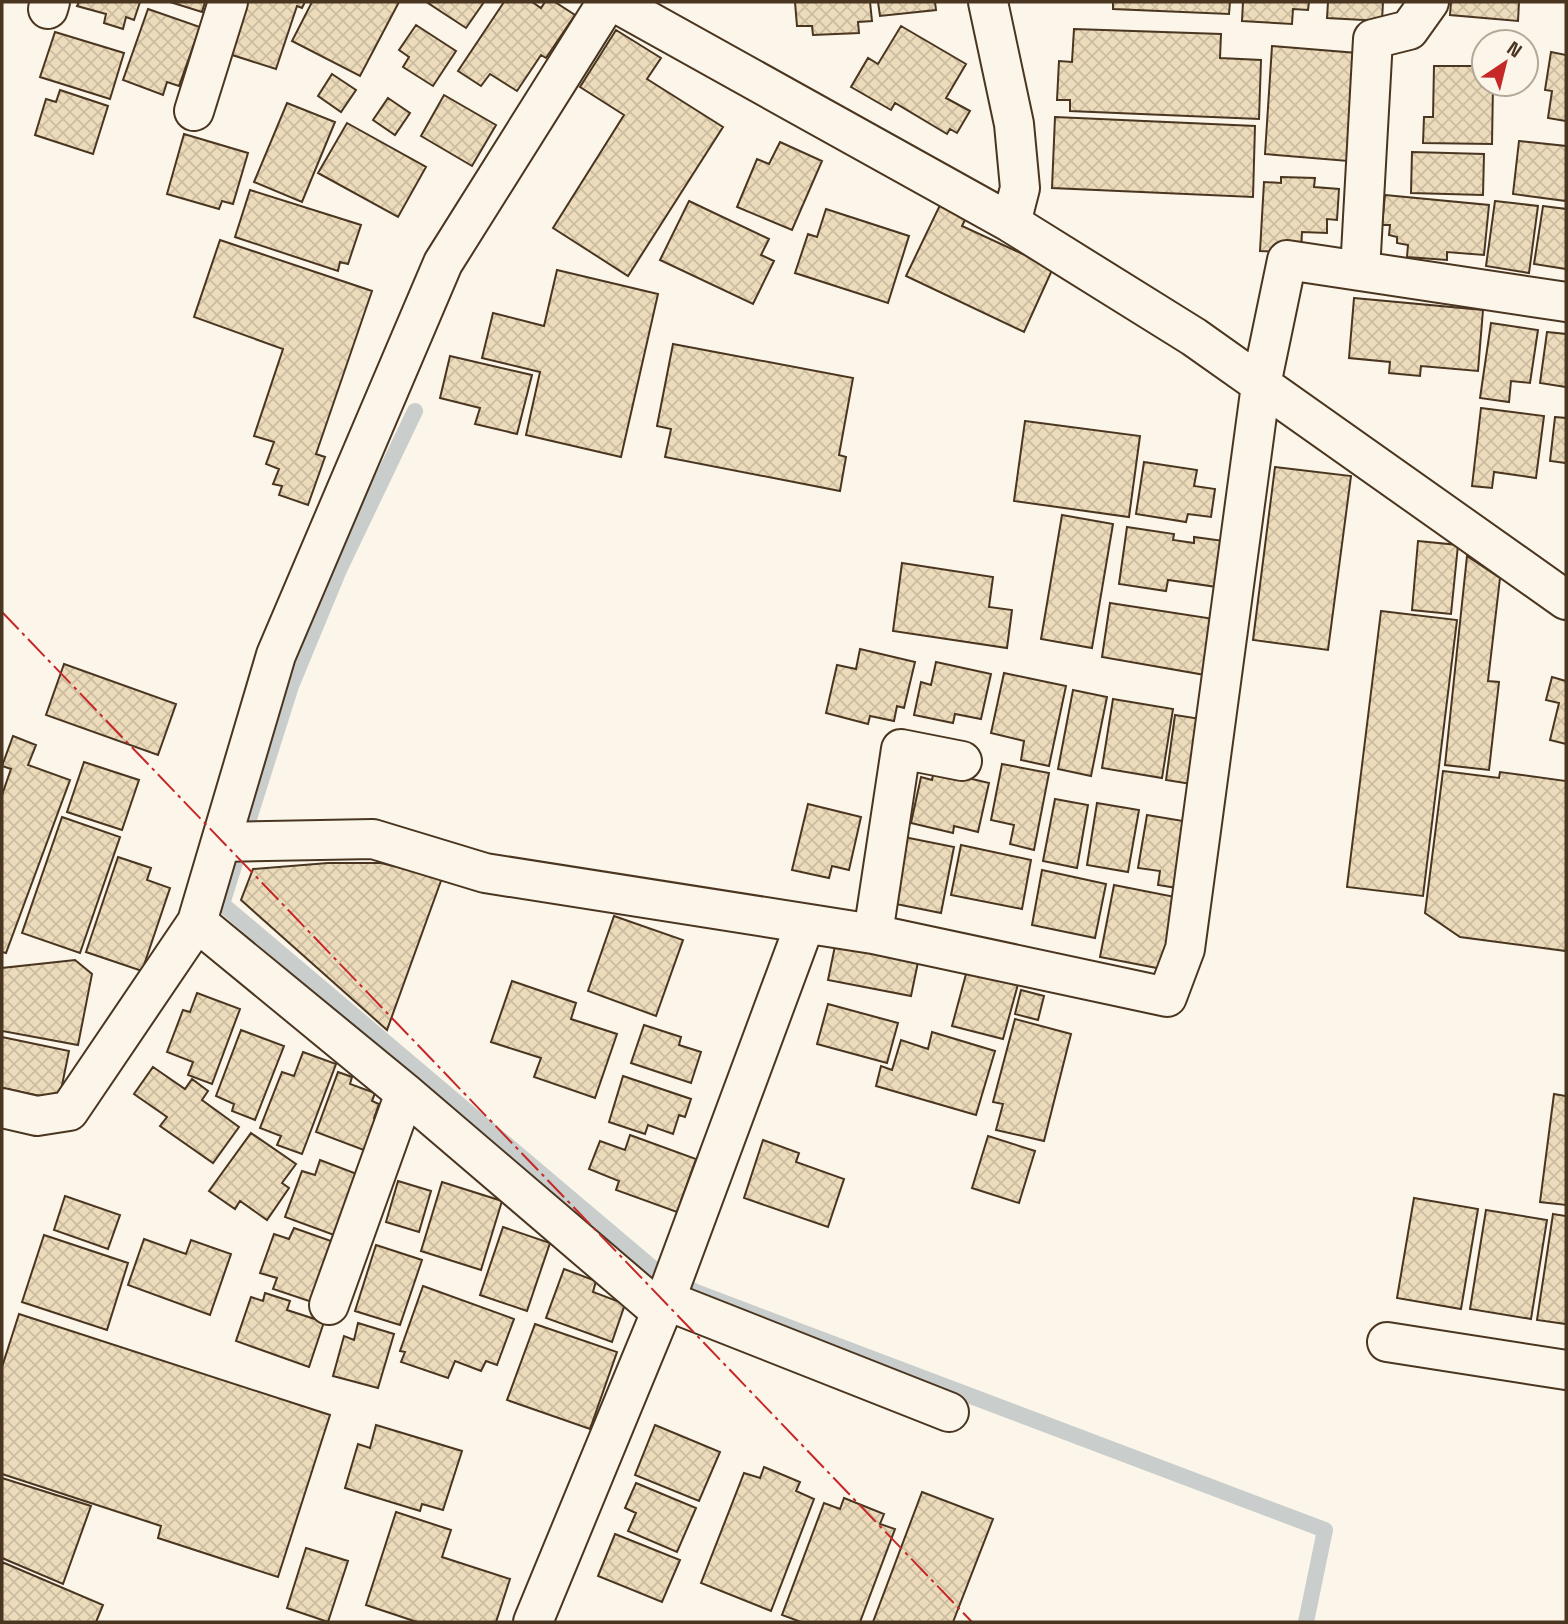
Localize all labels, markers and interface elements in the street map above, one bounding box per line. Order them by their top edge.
north arrow [1470,28,1540,98]
text: N [1502,36,1527,63]

